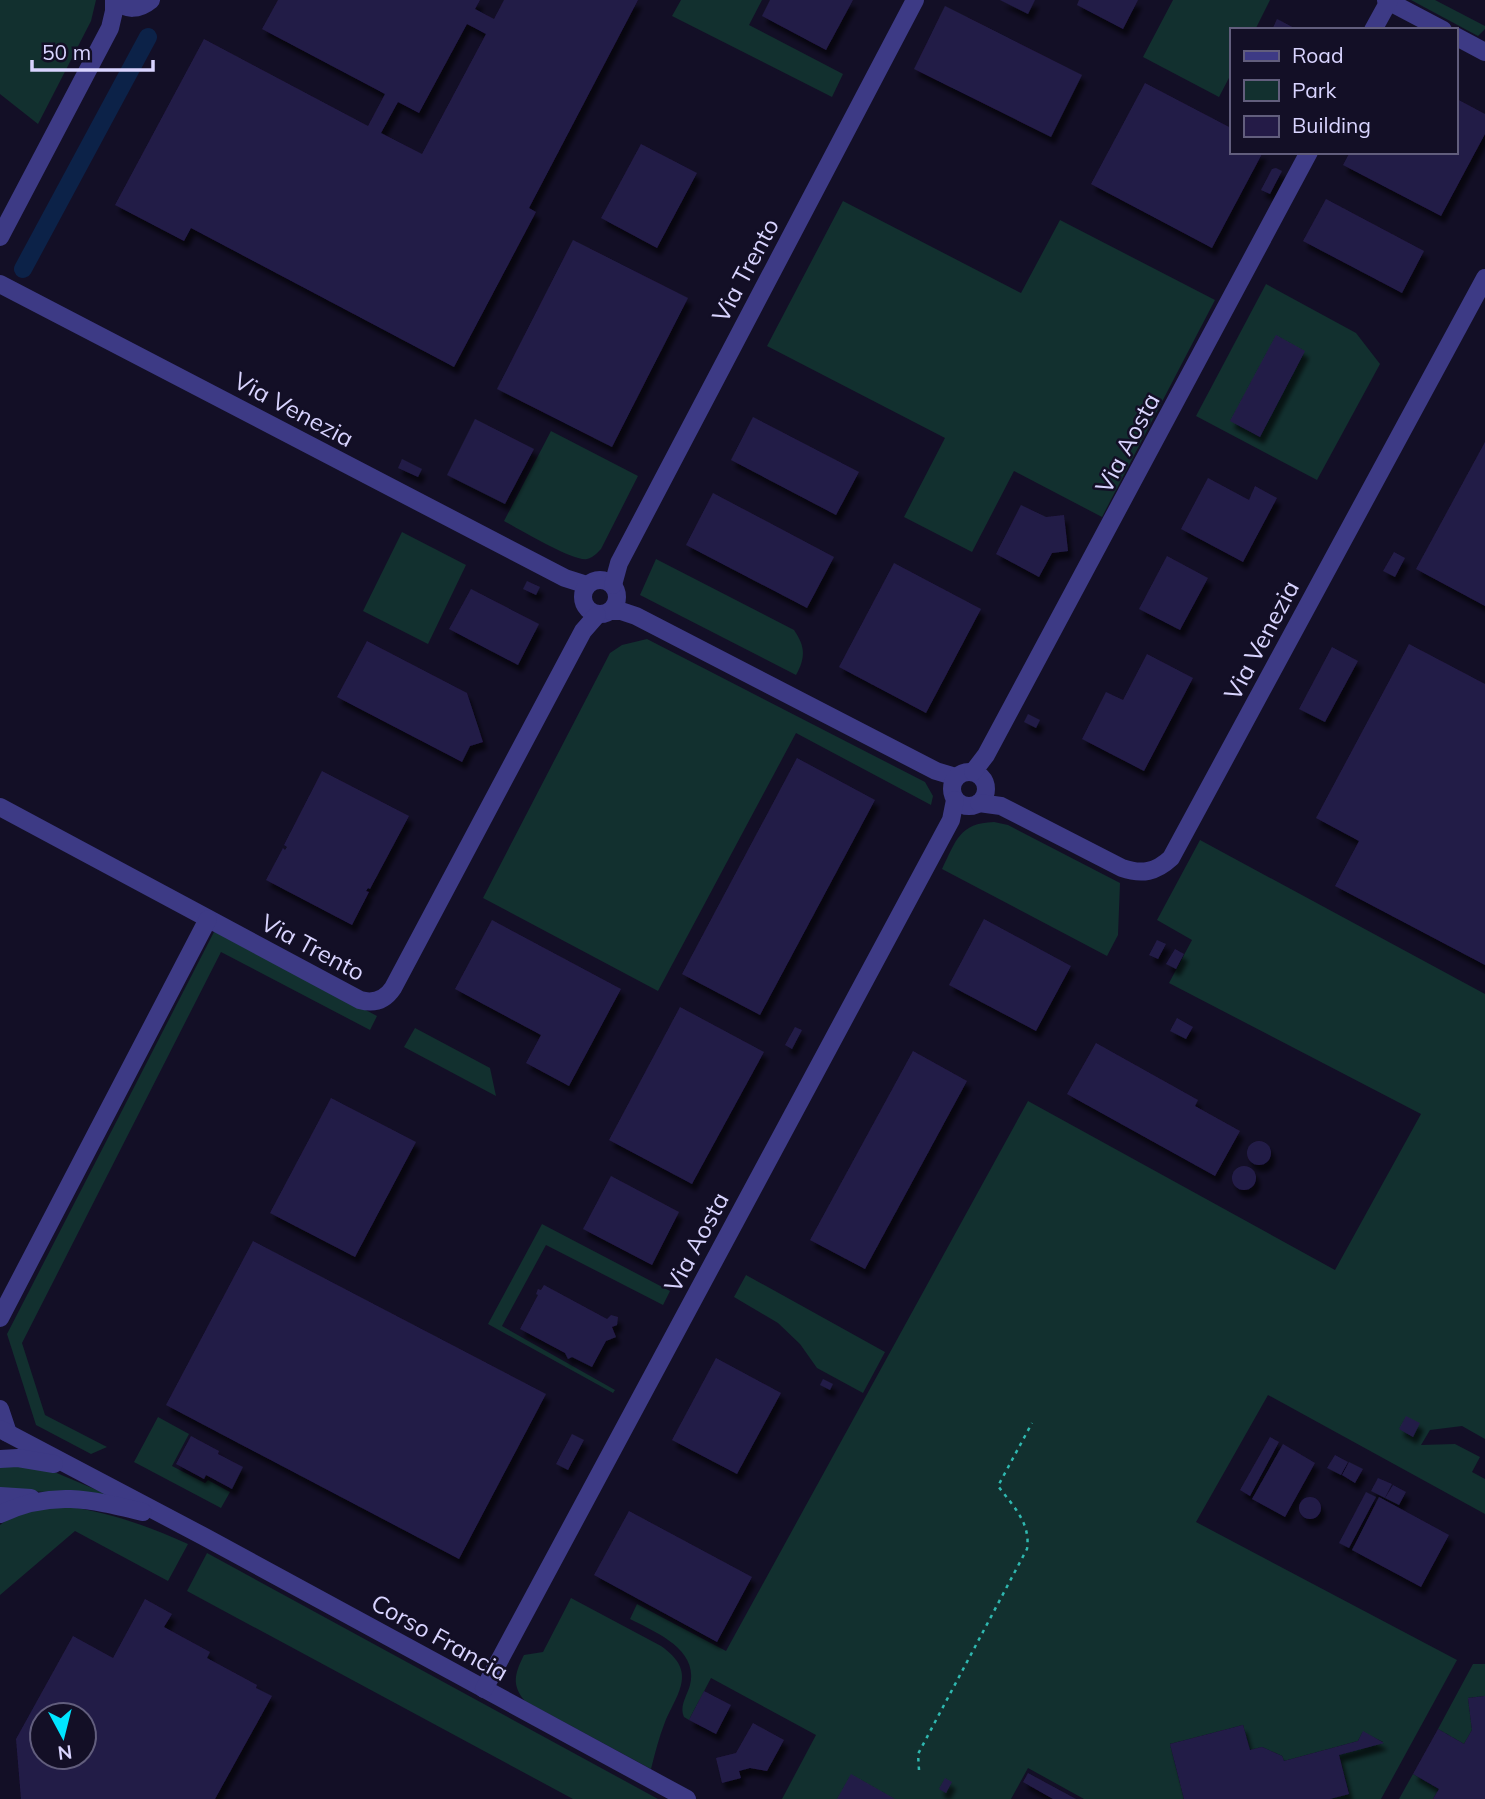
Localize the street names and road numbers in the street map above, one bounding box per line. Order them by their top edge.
street label: Via Trento [705,213,785,327]
street label: Via Venezia [229,365,359,453]
street label: Via Aosta [1088,388,1166,498]
street label: Via Venezia [1217,575,1305,705]
street label: Via Trento [256,907,370,987]
street label: Via Aosta [657,1187,735,1297]
street label: Corso Francia [366,1587,514,1687]

